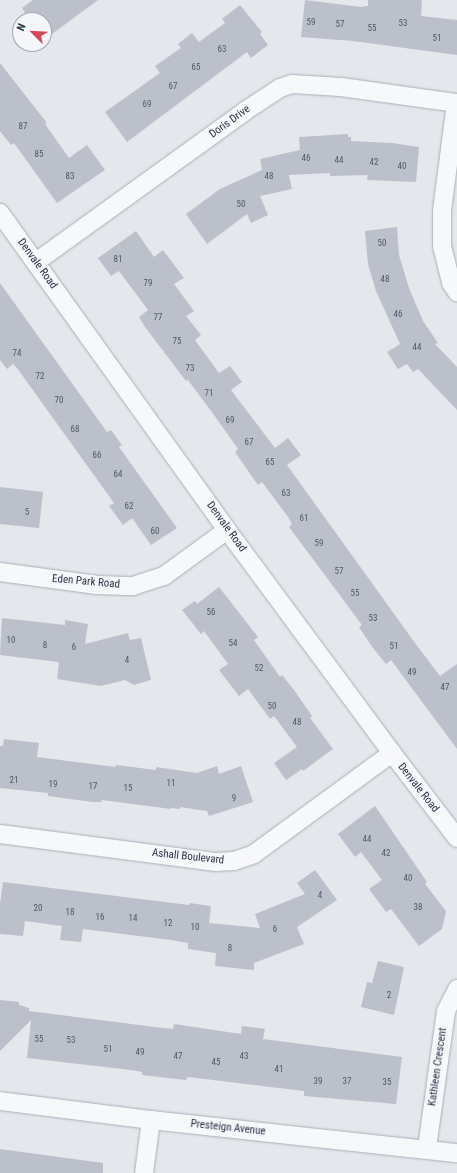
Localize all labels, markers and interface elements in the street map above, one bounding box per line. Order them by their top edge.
north arrow [12,12,52,52]
house number: 59 [307,17,315,27]
house number: 53 [399,18,407,28]
house number: 57 [336,19,344,29]
text: N [14,22,29,33]
house number: 55 [368,23,376,33]
house number: 51 [433,33,441,43]
house number: 63 [218,44,226,54]
house number: 65 [192,62,200,72]
house number: 67 [169,81,177,91]
house number: 69 [143,99,151,109]
street label: Doris Drive [207,103,253,141]
house number: 87 [19,121,27,131]
house number: 85 [35,149,43,159]
house number: 46 [302,153,310,163]
house number: 44 [335,155,343,165]
house number: 42 [370,157,378,167]
house number: 40 [398,161,406,171]
house number: 83 [66,171,74,181]
house number: 48 [265,171,273,181]
house number: 50 [237,199,245,209]
street label: Denvale Road [14,236,60,292]
house number: 50 [378,238,386,248]
house number: 81 [114,254,122,264]
house number: 48 [381,274,389,284]
house number: 79 [144,278,152,288]
house number: 46 [394,309,402,319]
house number: 77 [154,312,162,322]
house number: 75 [173,336,181,346]
house number: 44 [413,342,421,352]
house number: 74 [13,348,21,358]
house number: 73 [186,363,194,373]
house number: 72 [36,371,44,381]
house number: 71 [205,388,213,398]
house number: 70 [55,395,63,405]
house number: 69 [226,415,234,425]
house number: 68 [71,424,79,434]
house number: 67 [245,437,253,447]
house number: 66 [93,450,101,460]
house number: 65 [266,457,274,467]
house number: 64 [114,469,122,479]
house number: 63 [282,488,290,498]
street label: Denvale Road [203,499,249,555]
house number: 62 [125,501,133,511]
house number: 5 [25,507,29,517]
house number: 61 [300,513,308,523]
house number: 60 [151,526,159,536]
house number: 59 [315,538,323,548]
house number: 57 [335,566,343,576]
street label: Eden Park Road [52,572,120,592]
house number: 55 [351,588,359,598]
house number: 56 [207,607,215,617]
house number: 53 [369,613,377,623]
house number: 10 [7,635,15,645]
house number: 54 [229,638,237,648]
house number: 8 [43,640,47,650]
house number: 51 [390,641,398,651]
house number: 6 [72,642,76,652]
house number: 4 [125,655,129,665]
house number: 52 [255,663,263,673]
house number: 49 [408,667,416,677]
house number: 47 [441,682,449,692]
house number: 50 [268,701,276,711]
house number: 48 [293,717,301,727]
street label: Denvale Road [395,761,441,815]
house number: 21 [10,775,18,785]
house number: 11 [167,778,175,788]
house number: 19 [49,779,57,789]
house number: 17 [89,781,97,791]
house number: 15 [124,783,132,793]
house number: 9 [232,793,236,803]
house number: 44 [363,834,371,844]
street label: Ashall Boulevard [151,847,225,867]
house number: 42 [382,848,390,858]
house number: 40 [404,873,412,883]
house number: 4 [318,890,322,900]
house number: 38 [414,902,422,912]
house number: 20 [34,903,42,913]
house number: 18 [66,907,74,917]
house number: 16 [96,912,104,922]
house number: 14 [129,913,137,923]
house number: 12 [164,918,172,928]
house number: 10 [191,922,199,932]
house number: 6 [273,924,277,934]
house number: 8 [228,943,232,953]
house number: 2 [387,990,391,1000]
street label: Kathleen Crescent [426,1027,450,1107]
house number: 55 [35,1034,43,1044]
house number: 53 [67,1035,75,1045]
house number: 51 [104,1044,112,1054]
house number: 49 [136,1047,144,1057]
house number: 47 [174,1051,182,1061]
house number: 43 [240,1051,248,1061]
house number: 45 [212,1057,220,1067]
house number: 41 [275,1064,283,1074]
house number: 39 [314,1076,322,1086]
house number: 37 [343,1076,351,1086]
house number: 35 [383,1077,391,1087]
street label: Presteign Avenue [190,1117,266,1139]

